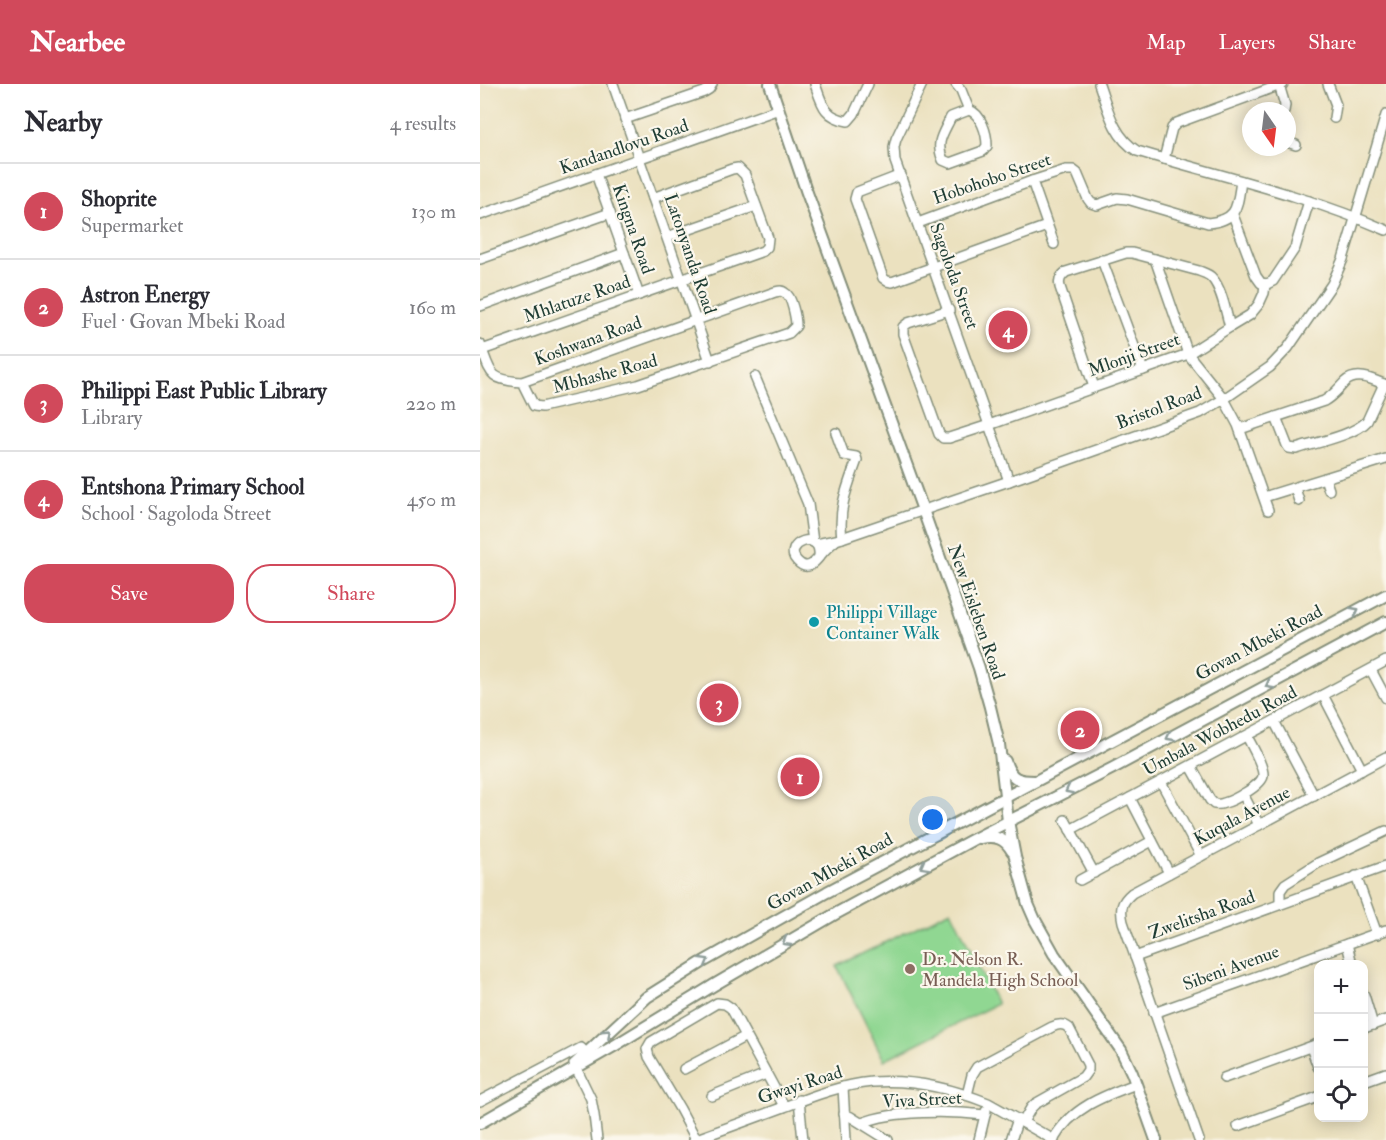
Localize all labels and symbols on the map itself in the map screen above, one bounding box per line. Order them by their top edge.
north arrow [1242,102,1296,156]
street label: Kandandlovu Road [556,114,692,180]
street label: Hobohobo Street [930,148,1054,210]
street label: Kingna Road [607,181,659,277]
street label: Latonyanda Road [659,191,721,318]
street label: Sagoloda Street [924,220,984,332]
street label: Mhlatuze Road [520,270,634,328]
pin: 4 [988,308,1028,352]
street label: Koshwana Road [531,311,645,371]
street label: Mlonji Street [1085,328,1183,382]
street label: Mbhashe Road [550,349,660,399]
street label: Bristol Road [1113,381,1205,435]
street label: New Eisleben Road [942,542,1010,683]
street label: Govan Mbeki Road [1192,600,1326,686]
place label: Philippi Village Container Walk [826,601,940,645]
one-way arrow [1349,607,1359,618]
marker: Philippi Village Container Walk [807,615,821,629]
one-way arrow [1265,678,1275,689]
pin: 3 [700,680,738,726]
street label: Umbala Wobhedu Road [1139,681,1301,781]
pin: 2 [1060,708,1100,752]
one-way arrow [1166,730,1177,741]
pin: 1 [780,754,820,800]
street label: Kuqala Avenue [1190,781,1295,851]
one-way arrow [1064,783,1075,794]
your location [918,805,947,834]
street label: Govan Mbeki Road [763,828,897,916]
one-way arrow [920,859,930,870]
street label: Zwelitsha Road [1146,885,1258,945]
one-way arrow [782,935,792,946]
street label: Sibeni Avenue [1180,940,1283,996]
place label: Dr. Nelson R. Mandela High School [922,948,1079,992]
one-way arrow [699,957,709,969]
marker: Dr. Nelson R. Mandela High School [903,962,917,976]
one-way arrow [601,1029,611,1040]
street label: Gwayi Road [755,1060,845,1109]
street label: Viva Street [882,1086,963,1114]

